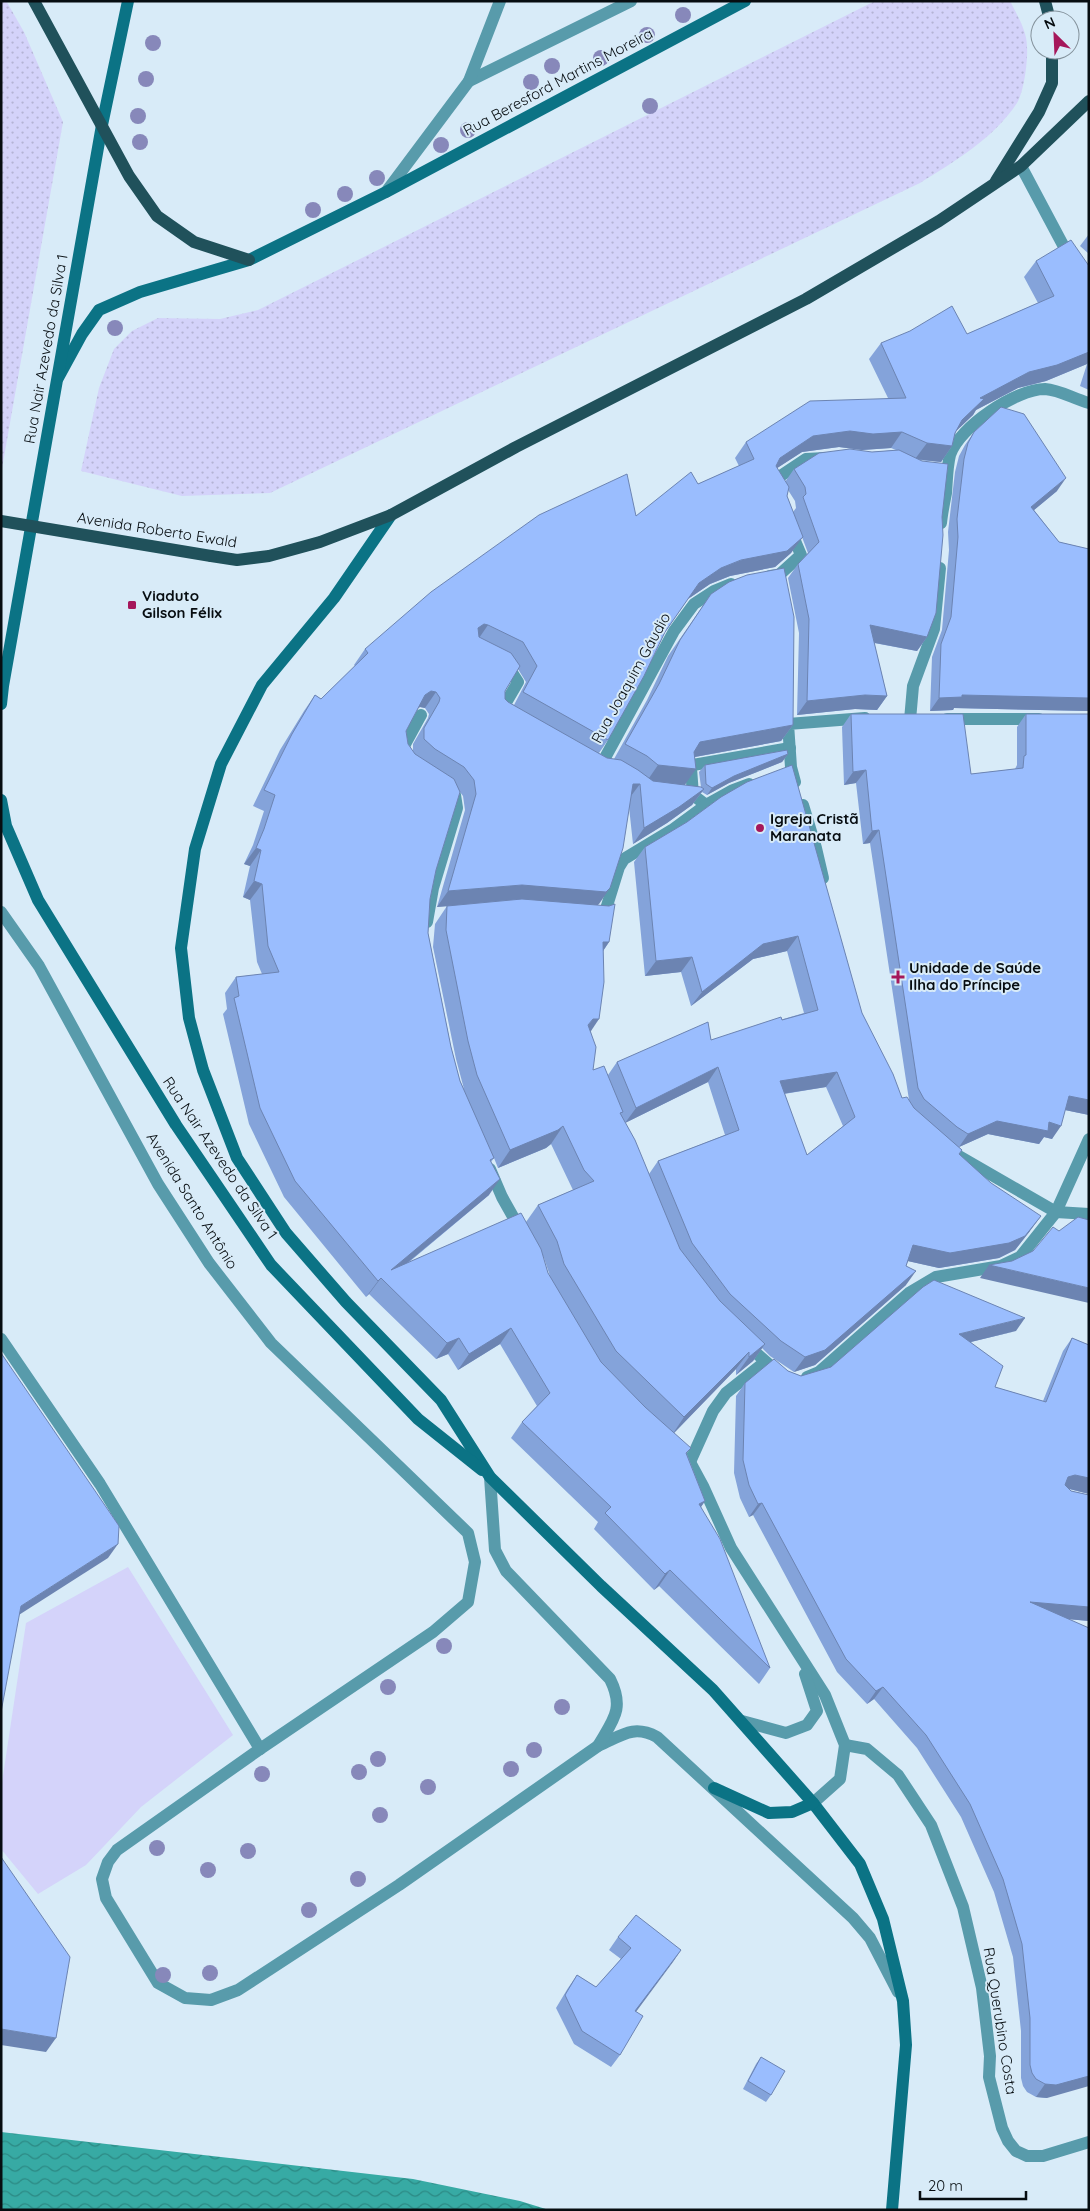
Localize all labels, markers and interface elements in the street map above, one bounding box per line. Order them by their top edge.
north arrow [1030,10,1080,60]
text: N [1041,13,1058,33]
street label: Rua Beresford Martins Moreira [460,23,656,140]
street label: Rua Nair Azevedo da Silva 1 [19,253,72,445]
street label: Avenida Roberto Ewald [76,507,238,552]
place label: Viaduto Gilson Félix [142,586,222,622]
marker: Viaduto Gilson Félix [126,599,138,611]
street label: Rua Joaquim Gáudio [587,609,674,746]
place label: Igreja Cristã Maranata [770,809,859,845]
marker: Igreja Cristã Maranata [754,822,766,834]
place label: Unidade de Saúde Ilha do Príncipe [909,958,1041,994]
marker: Unidade de Saúde Ilha do Príncipe [891,970,905,984]
street label: Rua Nair Azevedo da Silva 1 [159,1073,282,1243]
street label: Avenida Santo Antônio [143,1129,242,1273]
street label: Rua Querubino Costa [979,1946,1022,2096]
scale bar [920,2168,1026,2200]
text: 20 m [928,2176,963,2195]

